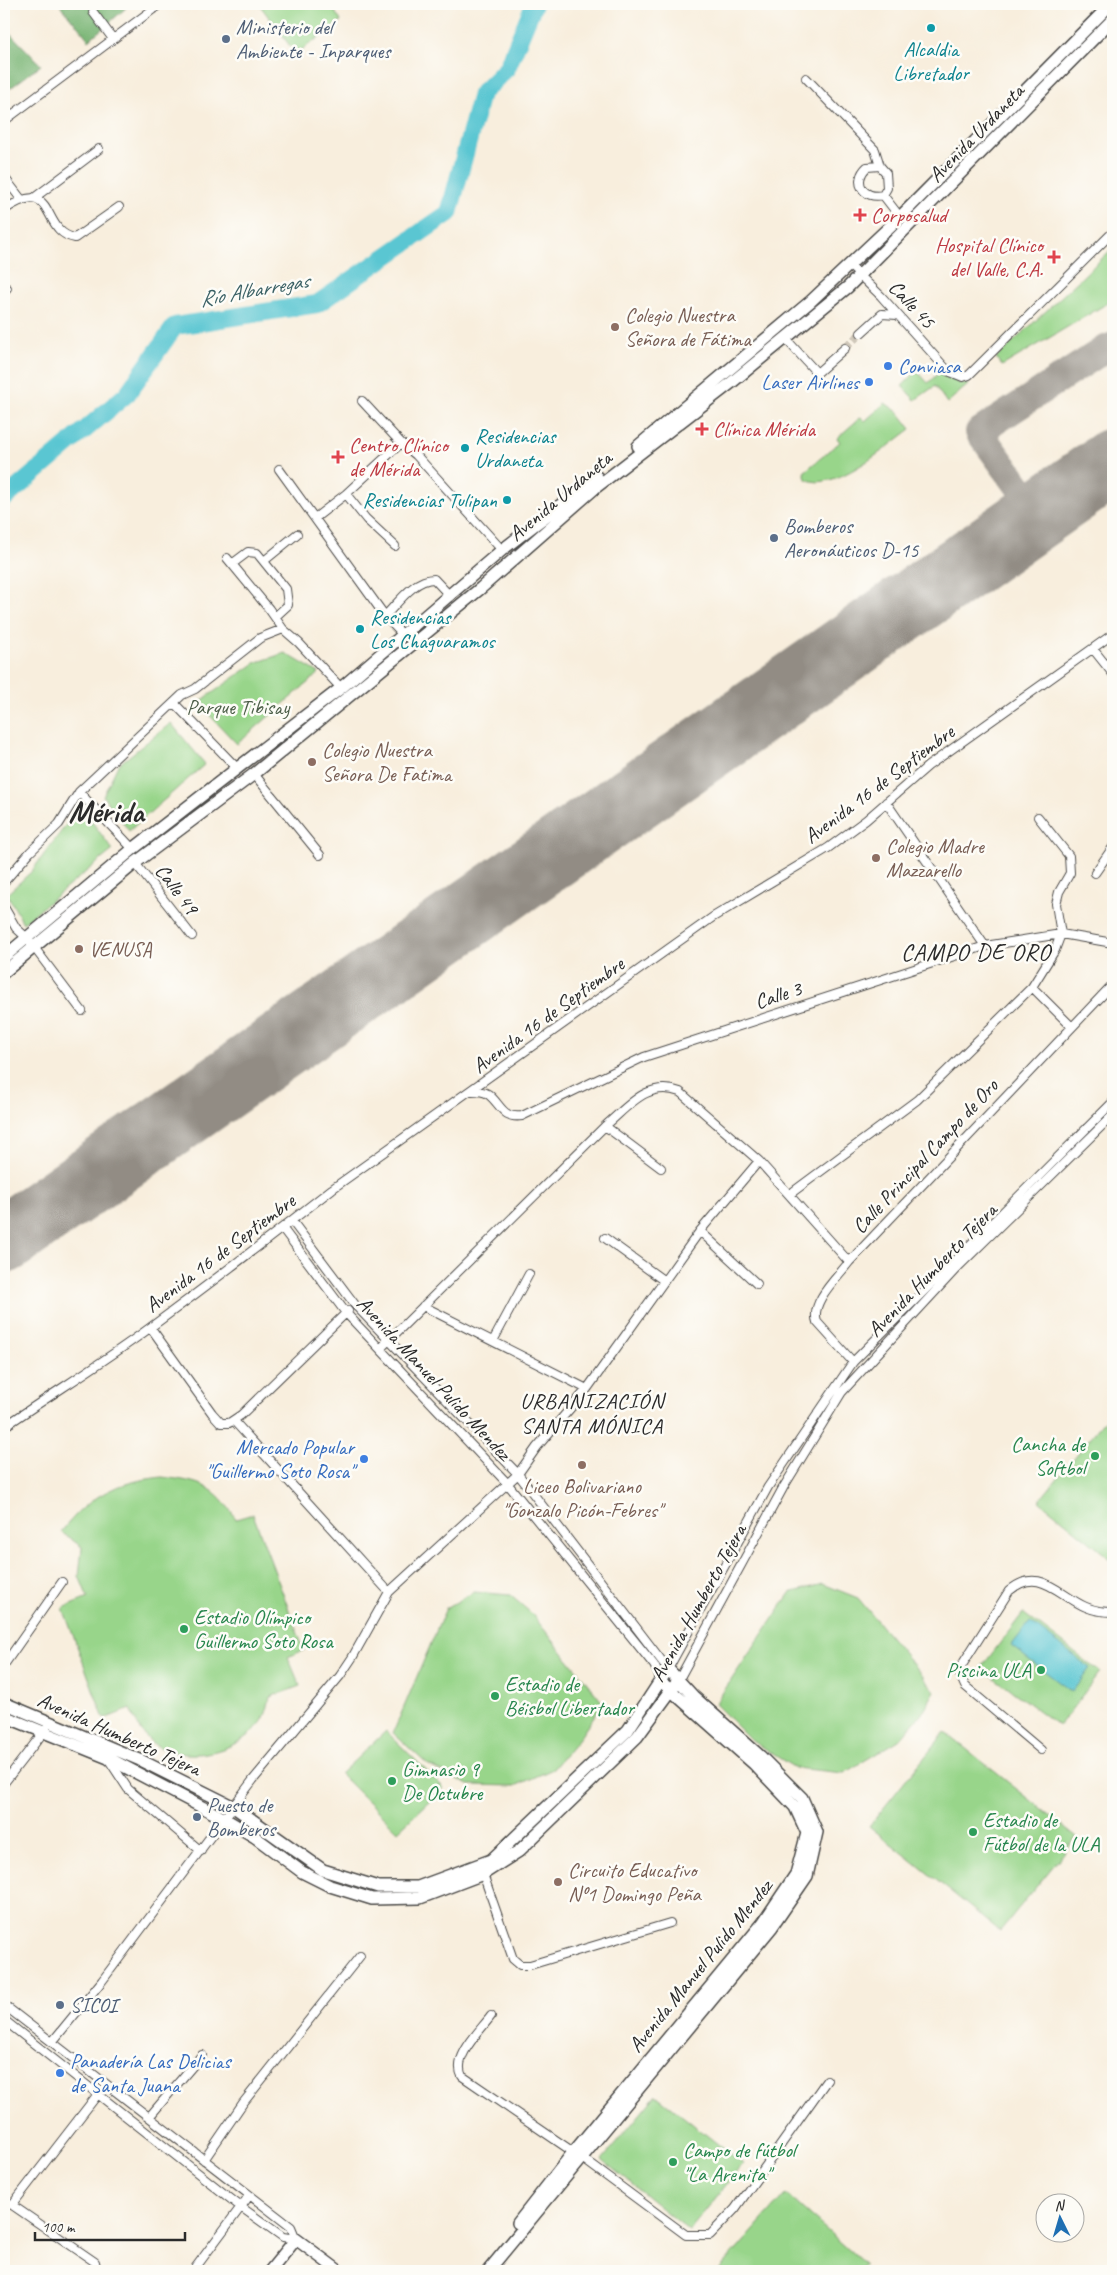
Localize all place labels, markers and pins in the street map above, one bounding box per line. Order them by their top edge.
place label: Ministerio del Ambiente - Inparques [236,14,392,64]
marker: Alcaldia Libretador [925,22,937,34]
marker: Ministerio del Ambiente - Inparques [220,33,232,45]
place label: Alcaldia Libretador [893,36,970,86]
place label: Corposalud [871,202,950,228]
marker: Corposalud [853,208,867,222]
place label: Hospital Clínico del Valle, C.A. [935,232,1046,282]
marker: Hospital Clínico del Valle, C.A. [1047,250,1061,264]
place label: Colegio Nuestra Señora de Fátima [625,302,752,352]
marker: Colegio Nuestra Señora de Fátima [609,321,621,333]
place label: Conviasa [898,353,962,379]
marker: Conviasa [882,360,894,372]
place label: Laser Airlines [761,369,861,395]
marker: Laser Airlines [863,376,875,388]
place label: Clínica Mérida [713,416,817,442]
marker: Clínica Mérida [695,422,709,436]
place label: Residencias Urdaneta [475,423,557,473]
place label: Centro Clínico de Mérida [349,432,450,482]
marker: Residencias Urdaneta [459,442,471,454]
marker: Centro Clínico de Mérida [331,450,345,464]
place label: Residencias Tulipan [362,487,498,513]
marker: Residencias Tulipan [501,494,513,506]
place label: Bomberos Aeronáuticos D-15 [784,513,920,563]
marker: Bomberos Aeronáuticos D-15 [768,532,780,544]
place label: Residencias Los Chaguaramos [370,604,496,654]
marker: Residencias Los Chaguaramos [354,623,366,635]
place label: Colegio Nuestra Señora De Fatima [322,737,454,787]
marker: Colegio Nuestra Señora De Fatima [306,756,318,768]
place label: Colegio Madre Mazzarello [886,833,985,883]
marker: Colegio Madre Mazzarello [870,852,882,864]
place label: VENUSA [89,936,152,962]
marker: VENUSA [73,943,85,955]
place label: Cancha de Softbol [1011,1431,1088,1481]
place label: Mercado Popular "Guillermo Soto Rosa" [205,1434,358,1484]
marker: Cancha de Softbol [1089,1450,1101,1462]
marker: Mercado Popular "Guillermo Soto Rosa" [358,1453,370,1465]
marker: Liceo Bolivariano "Gonzalo Picón-Febres" [576,1459,588,1471]
place label: Liceo Bolivariano "Gonzalo Picón-Febres" [502,1473,666,1523]
place label: Estadio Olímpico Guillermo Soto Rosa [194,1604,334,1654]
marker: Estadio Olímpico Guillermo Soto Rosa [178,1623,190,1635]
place label: Piscina ULA [946,1657,1031,1683]
marker: Piscina ULA [1035,1664,1047,1676]
place label: Estadio de Béisbol Libertador [505,1671,635,1721]
marker: Estadio de Béisbol Libertador [489,1690,501,1702]
place label: Gimnasio 9 De Octubre [402,1756,484,1806]
marker: Gimnasio 9 De Octubre [386,1775,398,1787]
place label: Puesto de Bomberos [207,1792,277,1842]
place label: Estadio de Fútbol de la ULA [983,1807,1100,1857]
marker: Puesto de Bomberos [191,1811,203,1823]
marker: Estadio de Fútbol de la ULA [967,1826,979,1838]
place label: Circuito Educativo Nº1 Domingo Peña [568,1857,703,1907]
marker: Circuito Educativo Nº1 Domingo Peña [552,1876,564,1888]
place label: SICOI [70,1992,122,2018]
marker: SICOI [54,1999,66,2011]
place label: Panadería Las Delicias de Santa Juana [70,2048,232,2098]
marker: Panadería Las Delicias de Santa Juana [54,2067,66,2079]
place label: Campo de fútbol "La Arenita" [683,2137,799,2187]
marker: Campo de fútbol "La Arenita" [667,2156,679,2168]

